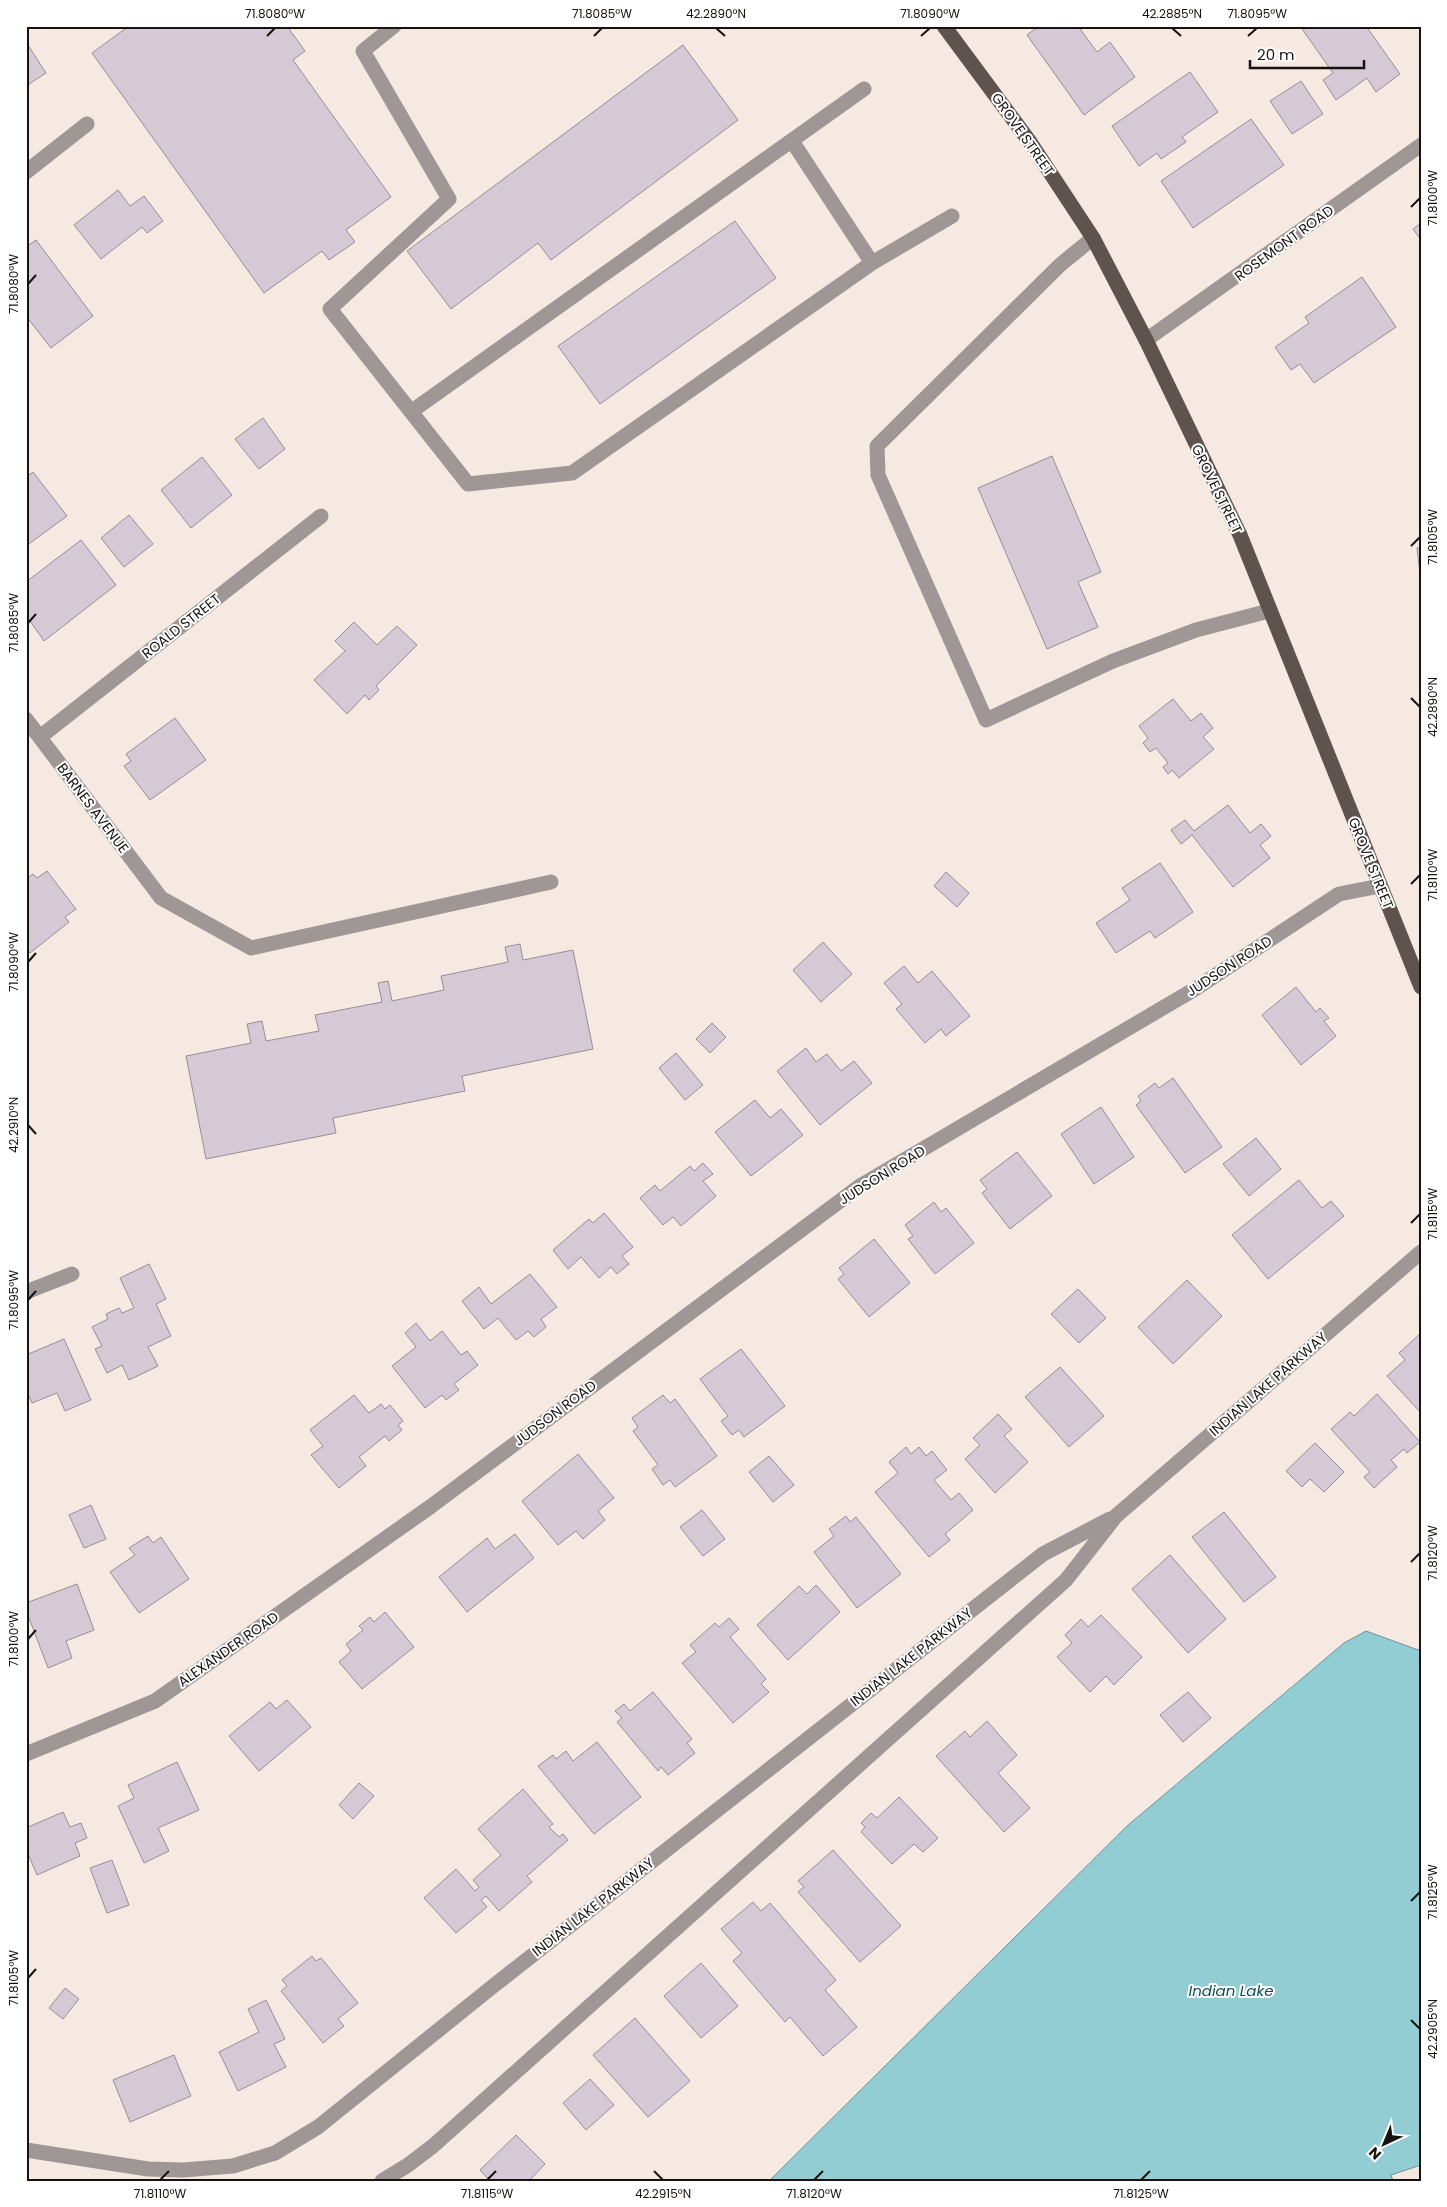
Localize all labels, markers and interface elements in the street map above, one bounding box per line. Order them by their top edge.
text: 71.8080°W [245,5,305,22]
text: 71.8085°W [572,5,632,22]
text: 42.2890°N [686,5,746,22]
text: 71.8090°W [900,5,960,22]
text: 42.2885°N [1142,5,1202,22]
text: 71.8095°W [1227,5,1287,22]
scale bar [1250,38,1363,70]
text: 20 m [1257,44,1295,65]
street label: GROVE STREET [987,89,1059,180]
text: 71.8100°W [1424,170,1441,226]
street label: ROSEMONT ROAD [1230,200,1338,286]
text: 71.8080°W [5,254,22,314]
street label: GROVE STREET [1187,441,1247,537]
text: 71.8105°W [1424,509,1441,565]
street label: ROALD STREET [137,589,225,663]
text: 71.8085°W [5,593,22,653]
text: 42.2890°N [1424,677,1441,737]
street label: BARNES AVENUE [52,759,134,857]
street label: GROVE STREET [1344,814,1399,912]
text: 71.8110°W [1424,849,1441,901]
street label: JUDSON ROAD [1182,931,1276,1001]
text: 71.8090°W [5,932,22,992]
text: 42.2910°N [5,1097,22,1153]
street label: JUDSON ROAD [835,1140,929,1210]
text: 71.8115°W [1424,1188,1441,1240]
text: 71.8095°W [5,1270,22,1330]
street label: INDIAN LAKE PARKWAY [1205,1327,1331,1441]
street label: JUDSON ROAD [510,1375,600,1451]
text: 71.8120°W [1424,1525,1441,1581]
street label: INDIAN LAKE PARKWAY [846,1603,976,1711]
street label: ALEXANDER ROAD [174,1607,282,1691]
text: 71.8100°W [5,1611,22,1667]
street label: INDIAN LAKE PARKWAY [528,1853,658,1961]
text: 71.8125°W [1424,1864,1441,1920]
text: 71.8105°W [5,1950,22,2006]
water label: Indian Lake [1189,1980,1273,2001]
text: 42.2905°N [1424,1999,1441,2059]
north arrow [1360,2120,1410,2170]
text: N [1364,2143,1386,2164]
text: 71.8110°W [134,2185,186,2202]
text: 71.8115°W [461,2185,513,2202]
text: 42.2915°N [635,2185,691,2202]
text: 71.8120°W [786,2185,842,2202]
text: 71.8125°W [1113,2185,1169,2202]

